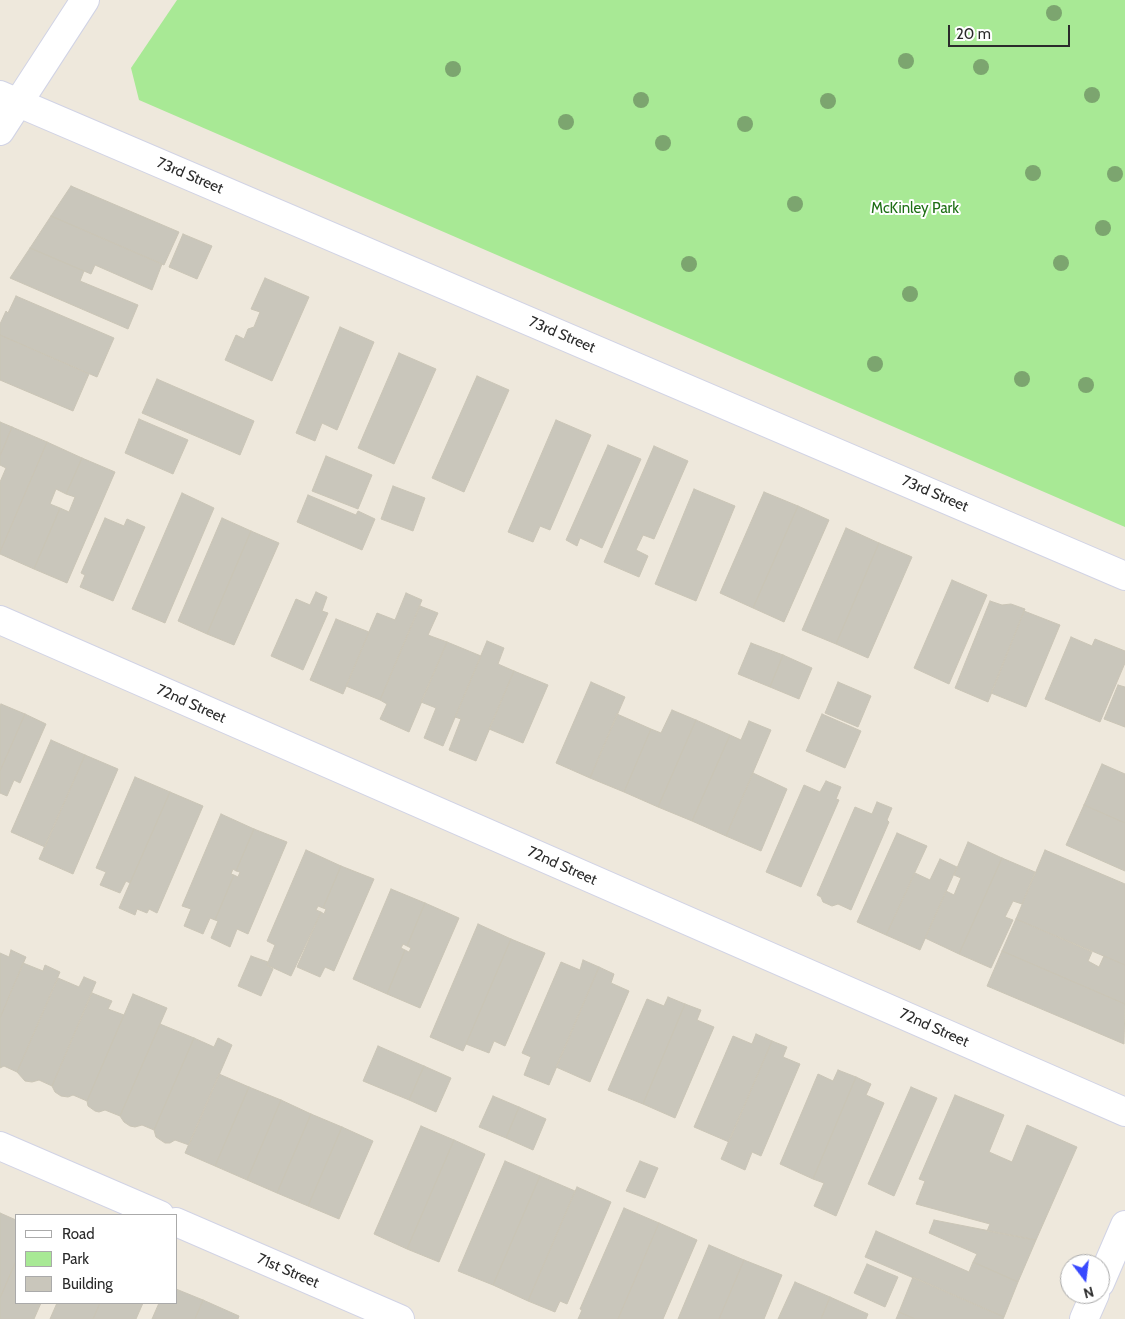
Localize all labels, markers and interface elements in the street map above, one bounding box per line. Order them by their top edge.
scale bar [950,15,1072,47]
text: 20 m [956,25,991,43]
street label: 73rd Street [154,154,226,198]
park label: McKinley Park [871,200,959,218]
street label: 73rd Street [526,313,598,357]
street label: 73rd Street [899,472,971,516]
street label: 72nd Street [154,681,228,727]
street label: 72nd Street [525,843,599,889]
street label: 72nd Street [897,1005,971,1051]
legend [15,1214,178,1304]
text: Road [62,1225,95,1243]
text: Park [62,1250,89,1268]
street label: 71st Street [254,1250,322,1292]
north arrow [1060,1254,1110,1304]
text: Building [62,1275,113,1293]
text: N [1082,1283,1096,1302]

